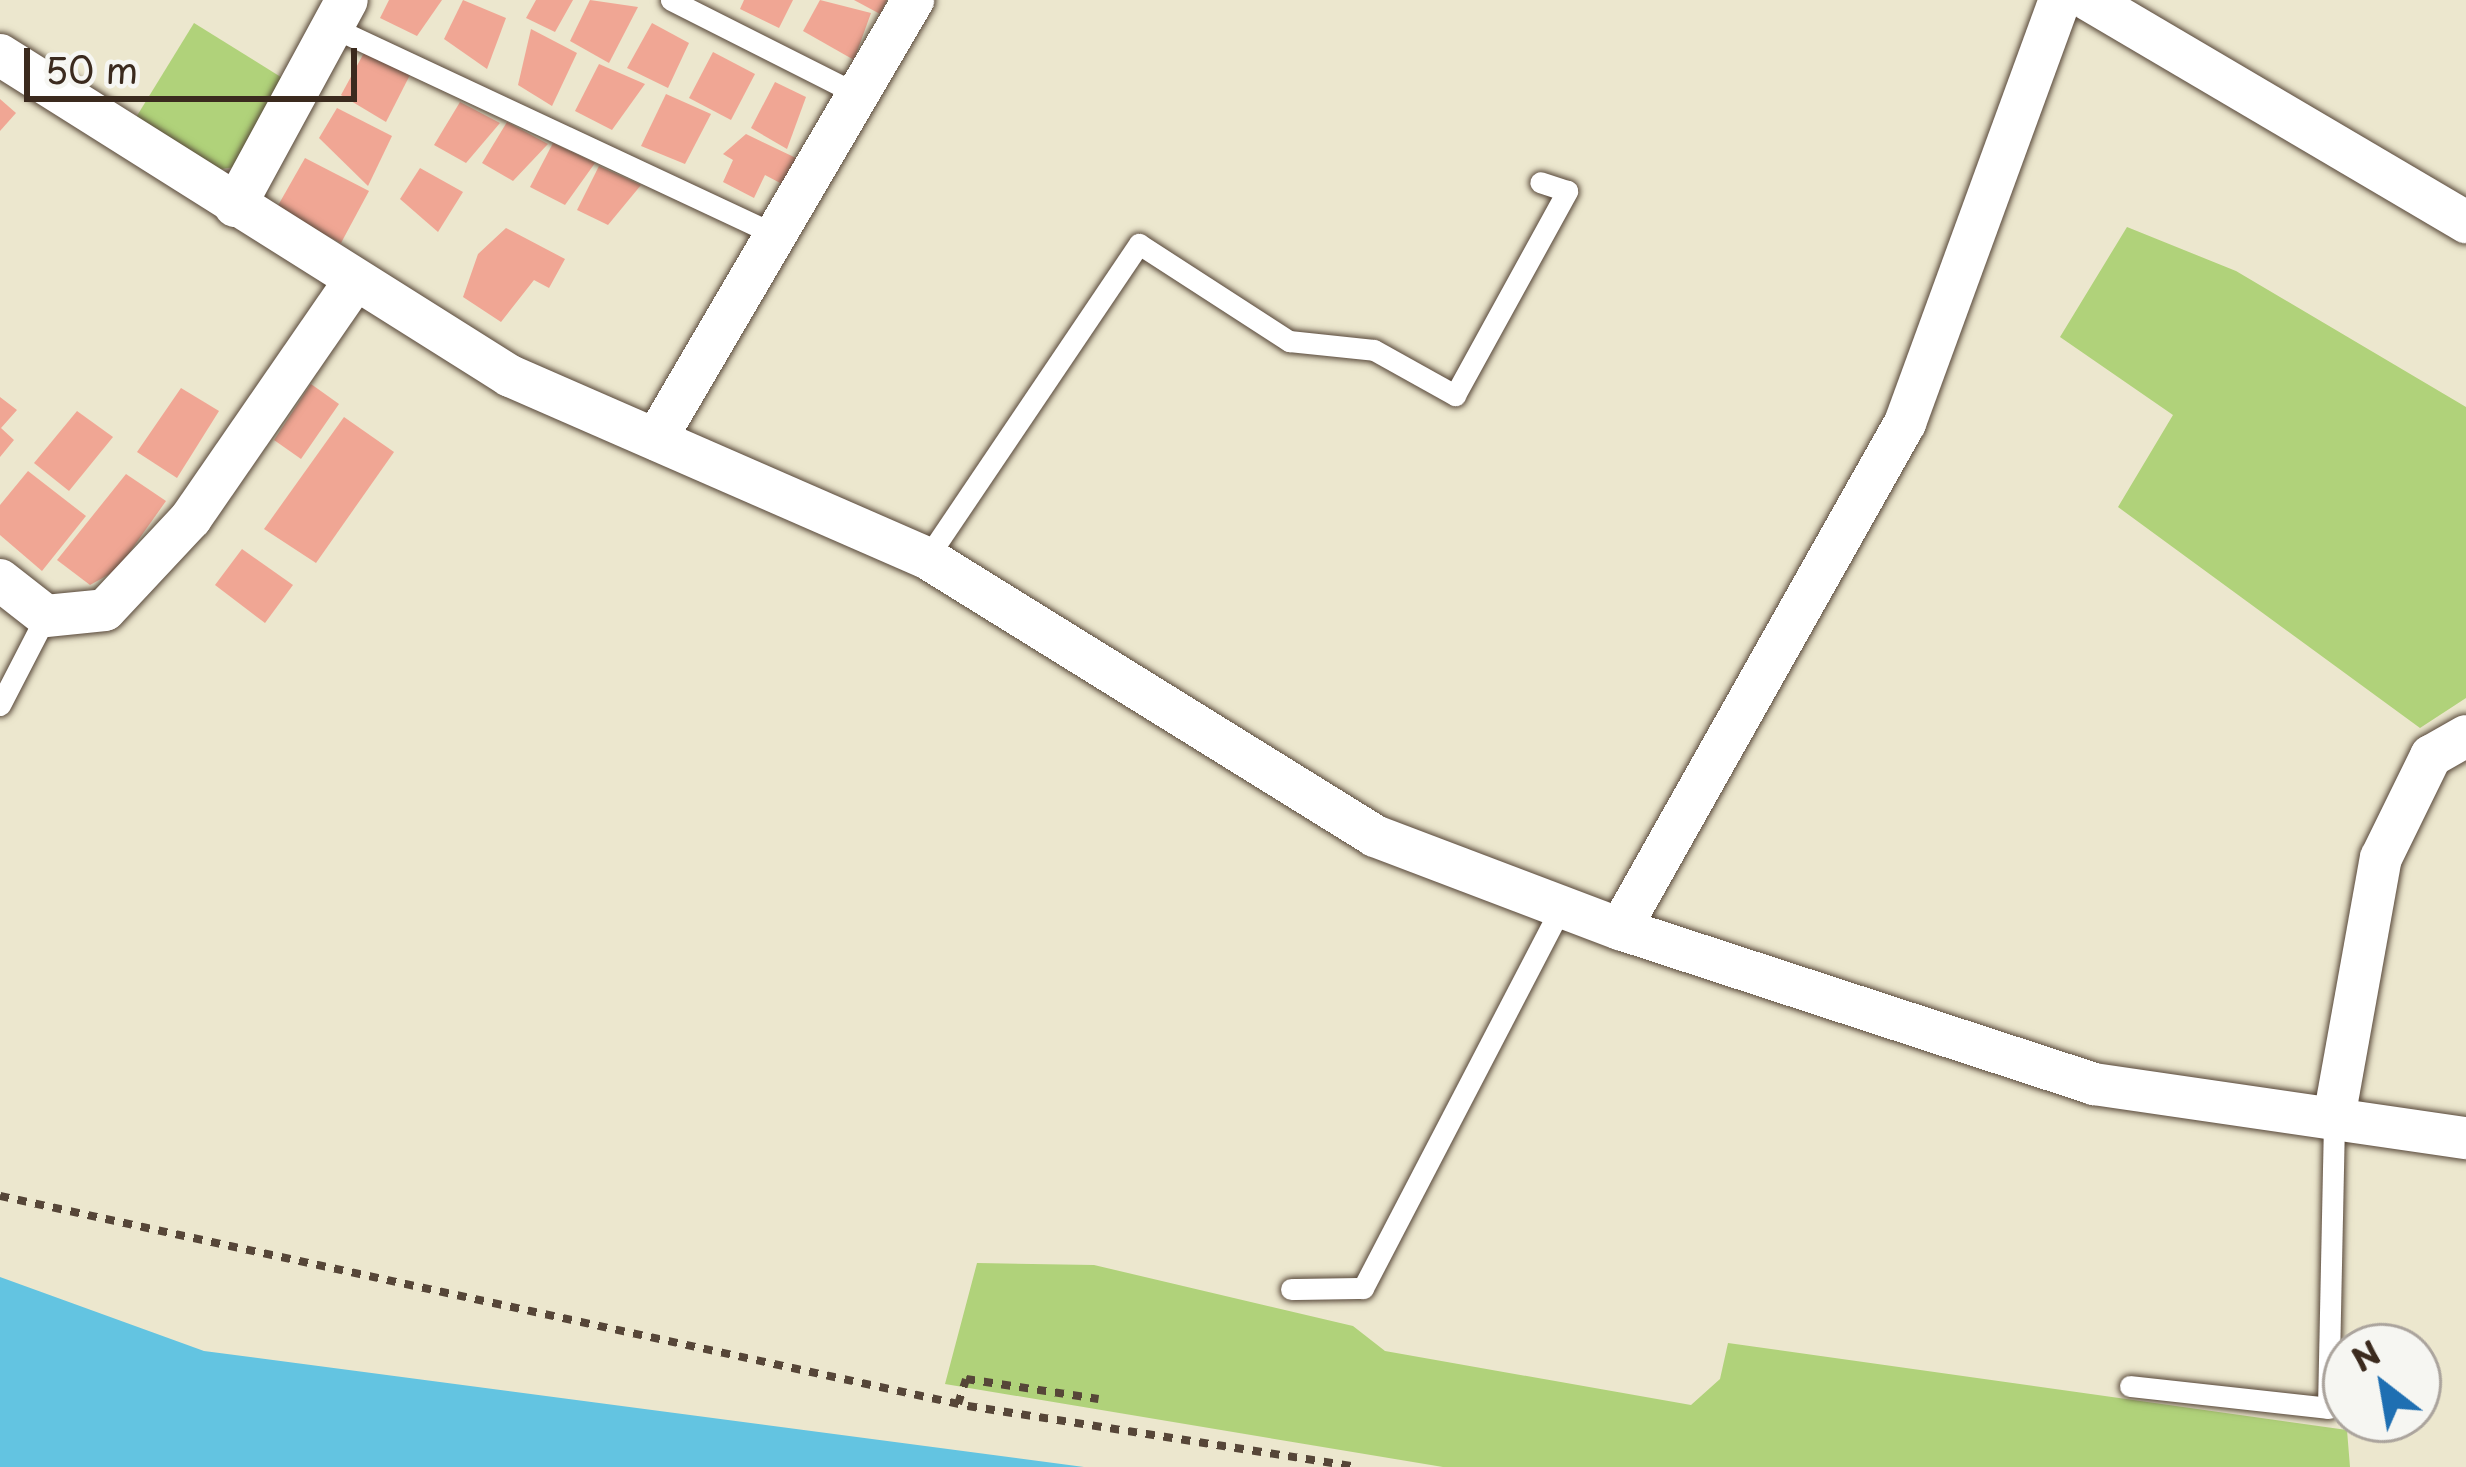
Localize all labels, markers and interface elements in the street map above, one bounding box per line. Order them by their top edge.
scale bar [30,24,363,98]
text: 50 m [45,42,138,96]
north arrow [2322,1323,2442,1443]
text: N [2341,1327,2389,1383]

